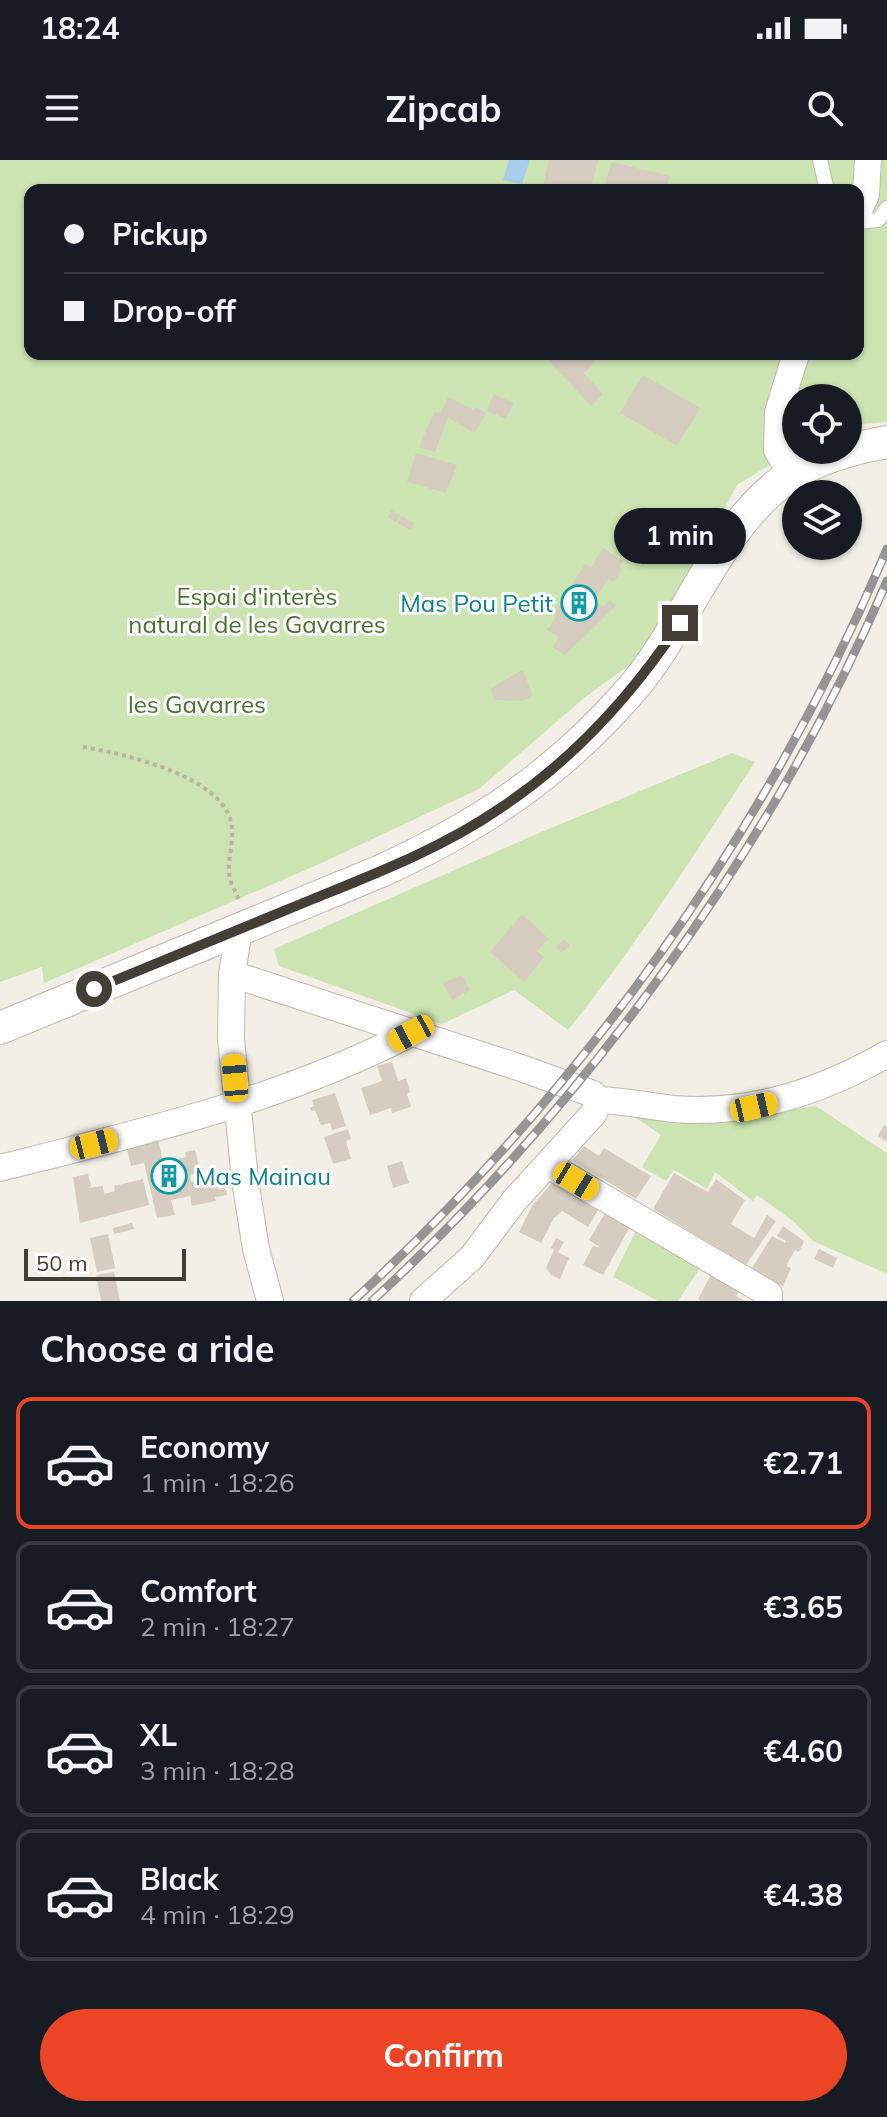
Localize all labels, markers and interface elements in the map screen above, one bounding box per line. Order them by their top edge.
text: 18:24 [40,9,119,47]
icon: menu [40,86,84,130]
text: Zipcab [385,86,502,131]
icon: search [803,86,847,130]
text: Pickup [112,215,208,253]
text: Drop-off [112,292,236,330]
map controls [782,384,862,560]
button: locate [782,384,862,464]
button: layers [782,480,862,560]
callout: 1 min [614,507,746,563]
text: 1 min [646,519,714,552]
park label: Espai d'interès natural de les Gavarres [128,581,386,639]
building icon: Mas Pou Petit [560,584,598,622]
place label: Mas Pou Petit [400,588,553,618]
route end [662,605,698,641]
park label: les Gavarres [128,689,266,719]
route start [76,971,112,1007]
car [384,1011,438,1055]
car [221,1053,249,1103]
car [728,1090,780,1124]
car [68,1127,120,1161]
building icon: Mas Mainau [150,1157,188,1195]
car [549,1158,603,1204]
place label: Mas Mainau [195,1161,331,1191]
scale bar [24,1245,186,1281]
text: 50 m [36,1249,87,1277]
text: Choose a ride [40,1326,274,1371]
icon: car [44,1427,116,1499]
text: Economy [140,1428,269,1466]
text: €2.71 [764,1444,843,1482]
text: 1 min · 18:26 [140,1466,295,1499]
icon: car [44,1571,116,1643]
text: Comfort [140,1572,257,1610]
text: €3.65 [764,1588,843,1626]
text: 2 min · 18:27 [140,1610,295,1643]
icon: car [44,1715,116,1787]
text: XL [140,1716,177,1754]
text: €4.60 [764,1732,843,1770]
text: 3 min · 18:28 [140,1754,295,1787]
icon: car [44,1859,116,1931]
text: Black [140,1860,219,1898]
text: €4.38 [764,1876,843,1914]
text: 4 min · 18:29 [140,1898,295,1931]
button: Confirm [40,2009,847,2101]

